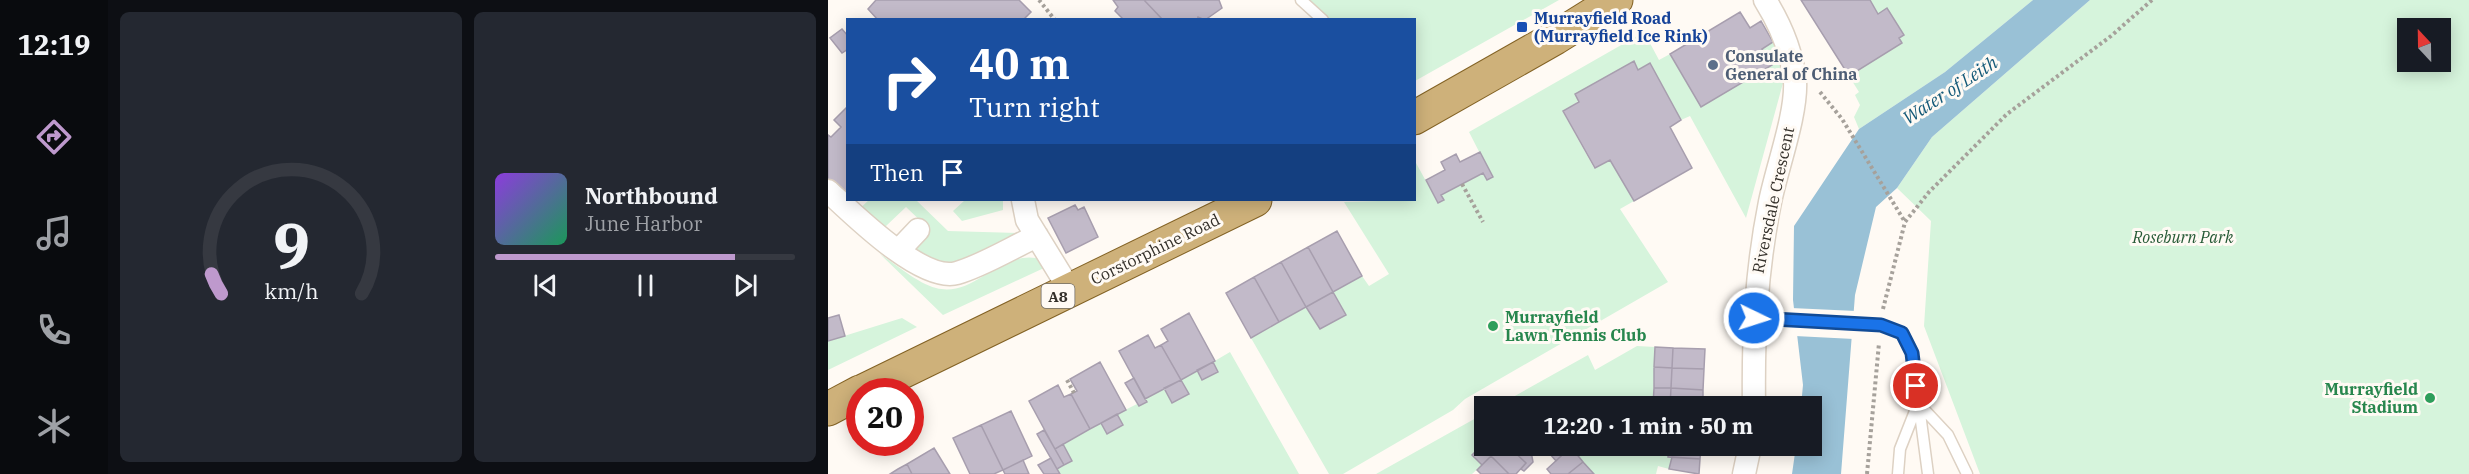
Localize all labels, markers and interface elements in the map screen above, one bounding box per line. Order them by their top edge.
place label: Murrayfield Road (Murrayfield Ice Rink) [1534,8,1708,46]
north arrow [2397,18,2451,72]
map controls [2397,18,2451,72]
marker: Murrayfield Road (Murrayfield Ice Rink) [1515,20,1529,34]
text: 12:19 [18,27,90,62]
text: 40 m [969,36,1070,91]
icon: right [870,42,948,120]
place label: Consulate General of China [1725,46,1857,84]
water label: Water of Leith [1898,51,2002,129]
marker: Consulate General of China [1706,58,1720,72]
text: Turn right [969,89,1100,124]
icon: directions [33,116,75,158]
street label: Riversdale Crescent [1748,125,1798,275]
icon: arrive [936,156,969,189]
text: Then [870,158,924,187]
text: Northbound [585,181,718,210]
text: 9 [272,204,310,285]
street label: Corstorphine Road [1087,209,1223,289]
text: June Harbor [585,210,702,237]
icon: music [33,212,75,254]
park label: Roseburn Park [2132,227,2234,247]
icon: previous [529,269,562,302]
icon: pause [629,269,662,302]
icon: next [729,269,762,302]
text: km/h [264,277,318,305]
road number: A8 [1042,284,1074,308]
position arrow [1722,286,1786,350]
place label: Murrayfield Lawn Tennis Club [1505,307,1646,345]
icon: phone [33,309,75,351]
marker: Murrayfield Lawn Tennis Club [1486,319,1500,333]
pin [1890,360,1941,411]
icon: arrive [1899,369,1932,402]
speed limit sign: 20 [846,378,924,456]
place label: Murrayfield Stadium [2324,379,2418,417]
marker: Murrayfield Stadium [2423,391,2437,405]
icon: climate [33,405,75,447]
text: 12:20 · 1 min · 50 m [1543,411,1753,440]

